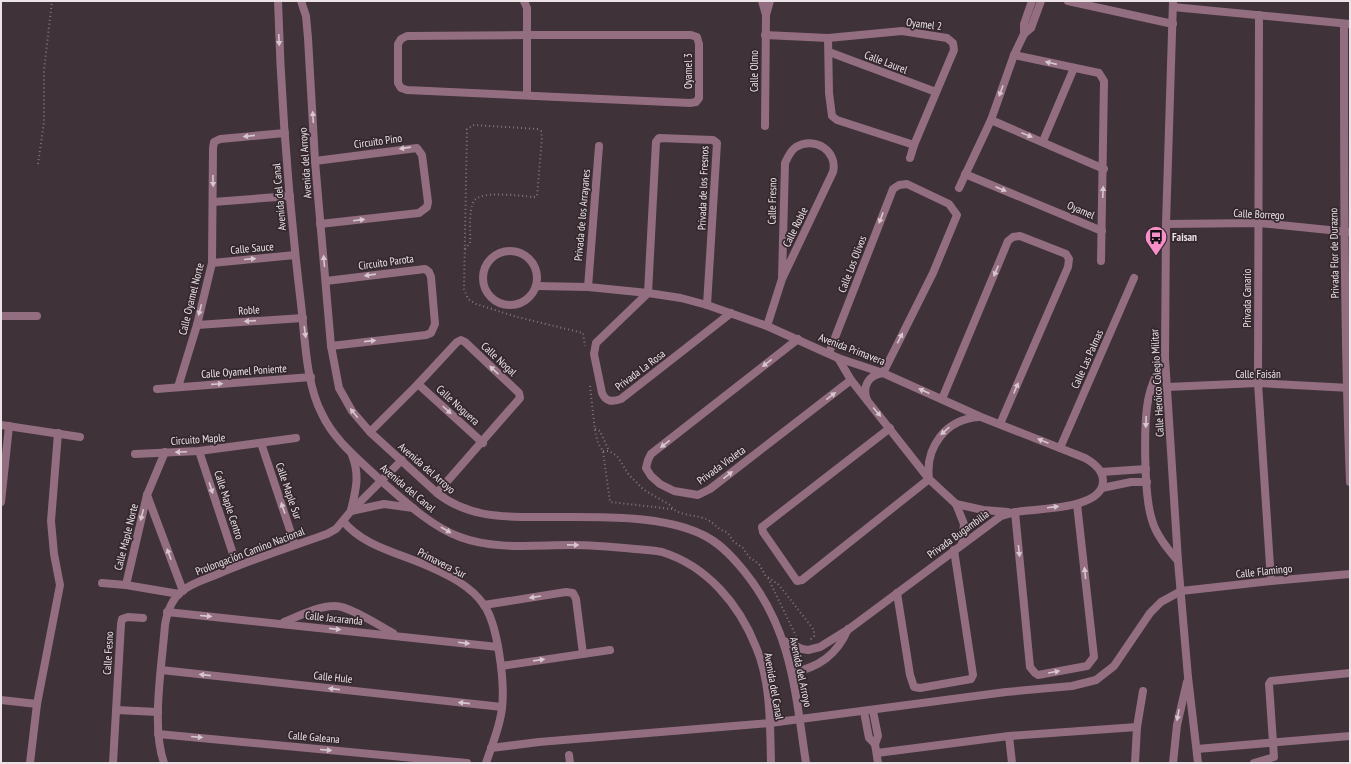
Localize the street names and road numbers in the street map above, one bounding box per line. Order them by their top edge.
street label: Oyamel 2 [905,15,943,33]
street label: Calle Laurel [862,47,910,77]
street label: Calle Olmo [747,50,761,92]
street label: Oyamel 3 [681,53,695,89]
street label: Avenida del Arroyo [296,127,314,199]
street label: Circuito Pino [353,131,403,151]
street label: Privada de los Fresnos [695,145,711,230]
street label: Avenida del Canal [269,162,289,231]
street label: Privada de los Arrayanes [571,168,593,262]
street label: Calle Fresno [765,177,779,224]
street label: Oyamel [1065,198,1097,222]
street label: Calle Roble [779,204,811,249]
street label: Calle Borrego [1233,206,1285,222]
street label: Privada Flor de Durazno [1326,207,1342,298]
street label: Calle Los Olivos [835,233,869,294]
street label: Calle Sauce [230,239,275,257]
street label: Circuito Parota [357,251,415,273]
street label: Calle Oyamel Norte [175,261,207,336]
street label: Privada Canario [1240,268,1254,327]
street label: Roble [238,302,261,318]
street label: Calle Las Palmas [1068,327,1106,391]
street label: Calle Heróico Colegio Militar [1147,329,1167,437]
street label: Avenida Primavera [817,330,887,368]
street label: Calle Nogal [478,339,520,379]
street label: Privada La Rosa [612,347,668,393]
street label: Calle Oyamel Poniente [201,361,288,381]
street label: Calle Faisán [1235,367,1281,381]
street label: Calle Noguera [433,382,483,428]
street label: Circuito Maple [170,430,226,448]
street label: Avenida del Arroyo [396,439,459,497]
street label: Privada Violeta [694,443,748,487]
street label: Calle Maple Sur [273,461,305,521]
street label: Avenida del Canal [378,461,439,515]
street label: Calle Maple Centro [211,469,247,542]
street label: Calle Maple Norte [111,502,141,572]
street label: Privada Bugambilia [924,507,992,561]
street label: Prolongación Camino Nacional [193,524,307,578]
street label: Primavera Sur [415,545,469,581]
street label: Calle Flamingo [1235,561,1293,581]
street label: Calle Jacaranda [304,608,364,628]
street label: Calle Fesno [100,631,116,675]
street label: Avenida del Arroyo [787,636,815,708]
street label: Avenida del Canal [761,651,787,721]
street label: Calle Hule [313,668,354,686]
street label: Calle Galeana [288,728,340,746]

